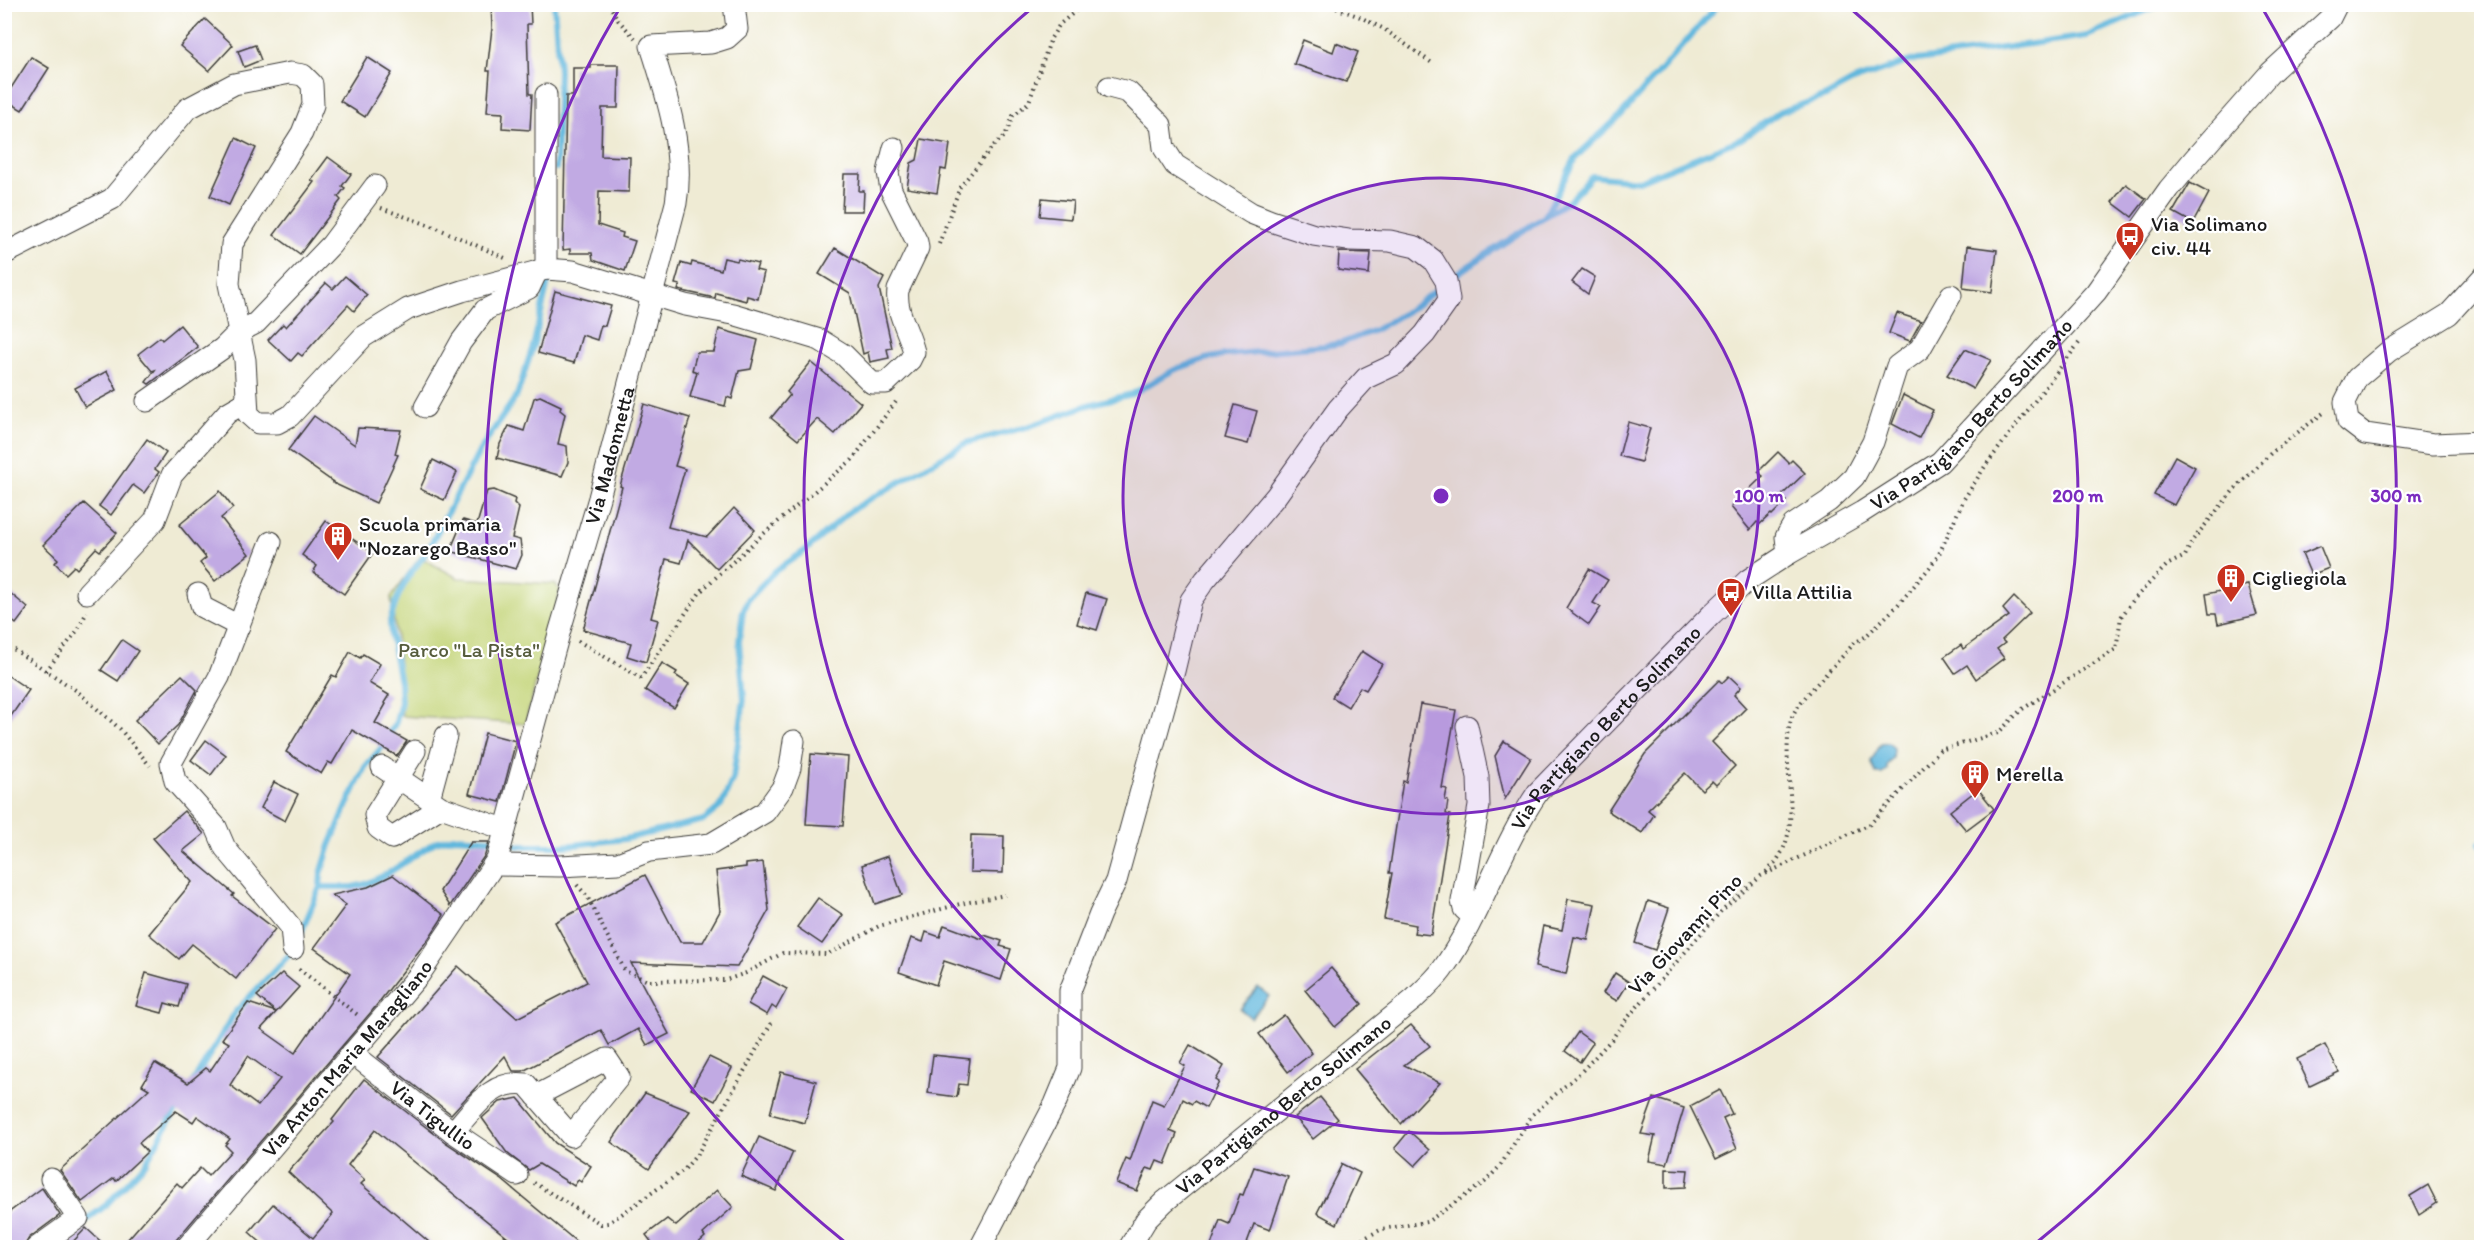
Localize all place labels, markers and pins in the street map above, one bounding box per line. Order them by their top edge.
place label: Via Solimano civ. 44 [2151,211,2267,260]
bus stop icon: Via Solimano civ. 44 [2114,220,2146,262]
centre of rings [1431,486,1451,506]
place label: Scuola primaria "Nozarego Basso" [359,511,517,560]
building icon: Scuola primaria "Nozarego Basso" [322,520,354,562]
building icon: Cigliegiola [2215,562,2247,604]
place label: Cigliegiola [2252,565,2347,590]
bus stop icon: Villa Attilia [1715,576,1747,618]
place label: Villa Attilia [1752,579,1852,604]
building icon: Merella [1959,758,1991,800]
place label: Merella [1996,761,2064,786]

